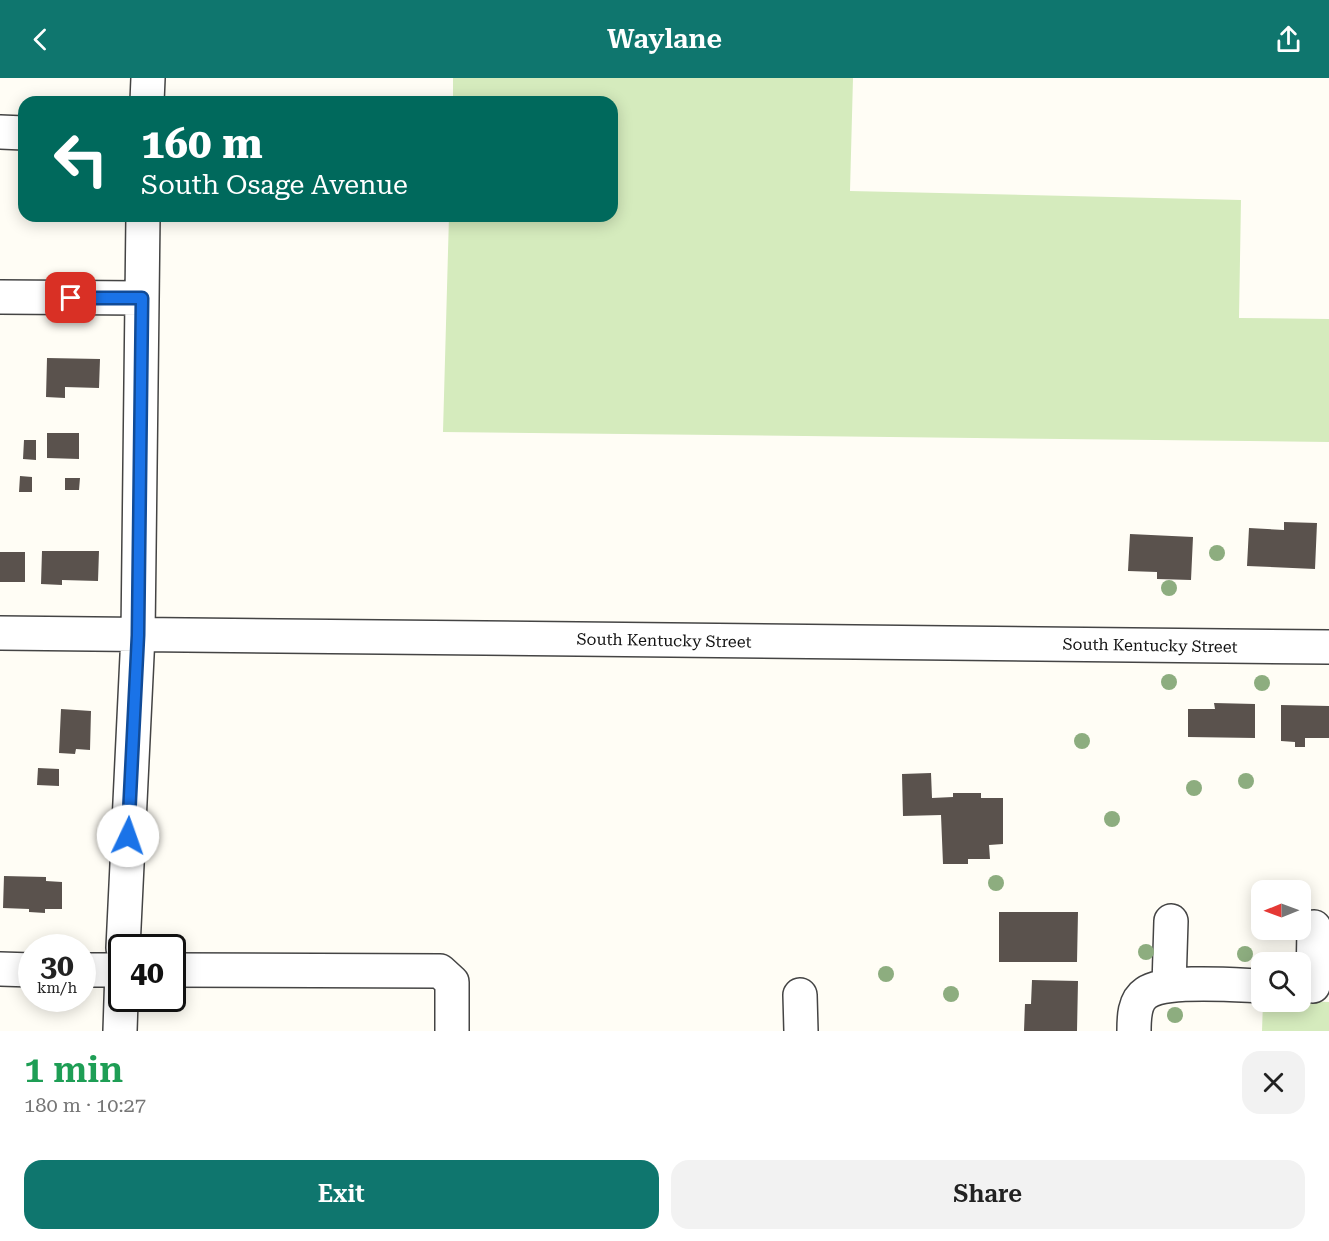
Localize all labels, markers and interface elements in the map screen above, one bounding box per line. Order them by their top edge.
icon: back [24,23,57,56]
text: Waylane [607,23,722,55]
icon: share [1272,23,1305,56]
text: 160 m [141,119,263,168]
icon: left [42,120,120,198]
text: South Osage Avenue [141,169,408,201]
pin [45,272,96,323]
icon: arrive [54,281,87,314]
street label: South Kentucky Street [576,629,752,652]
street label: South Kentucky Street [1062,634,1238,657]
position arrow [96,804,160,868]
north arrow [1251,880,1311,940]
map controls [1251,880,1311,1012]
speed limit sign: 40 [108,934,186,1012]
text: 30 [40,948,74,983]
button: search [1251,952,1311,1012]
text: km/h [37,979,77,997]
text: 1 min [24,1049,123,1091]
button: close [1242,1051,1305,1114]
text: 180 m · 10:27 [24,1093,146,1117]
button: Exit [24,1160,659,1229]
button: Share [671,1160,1305,1229]

